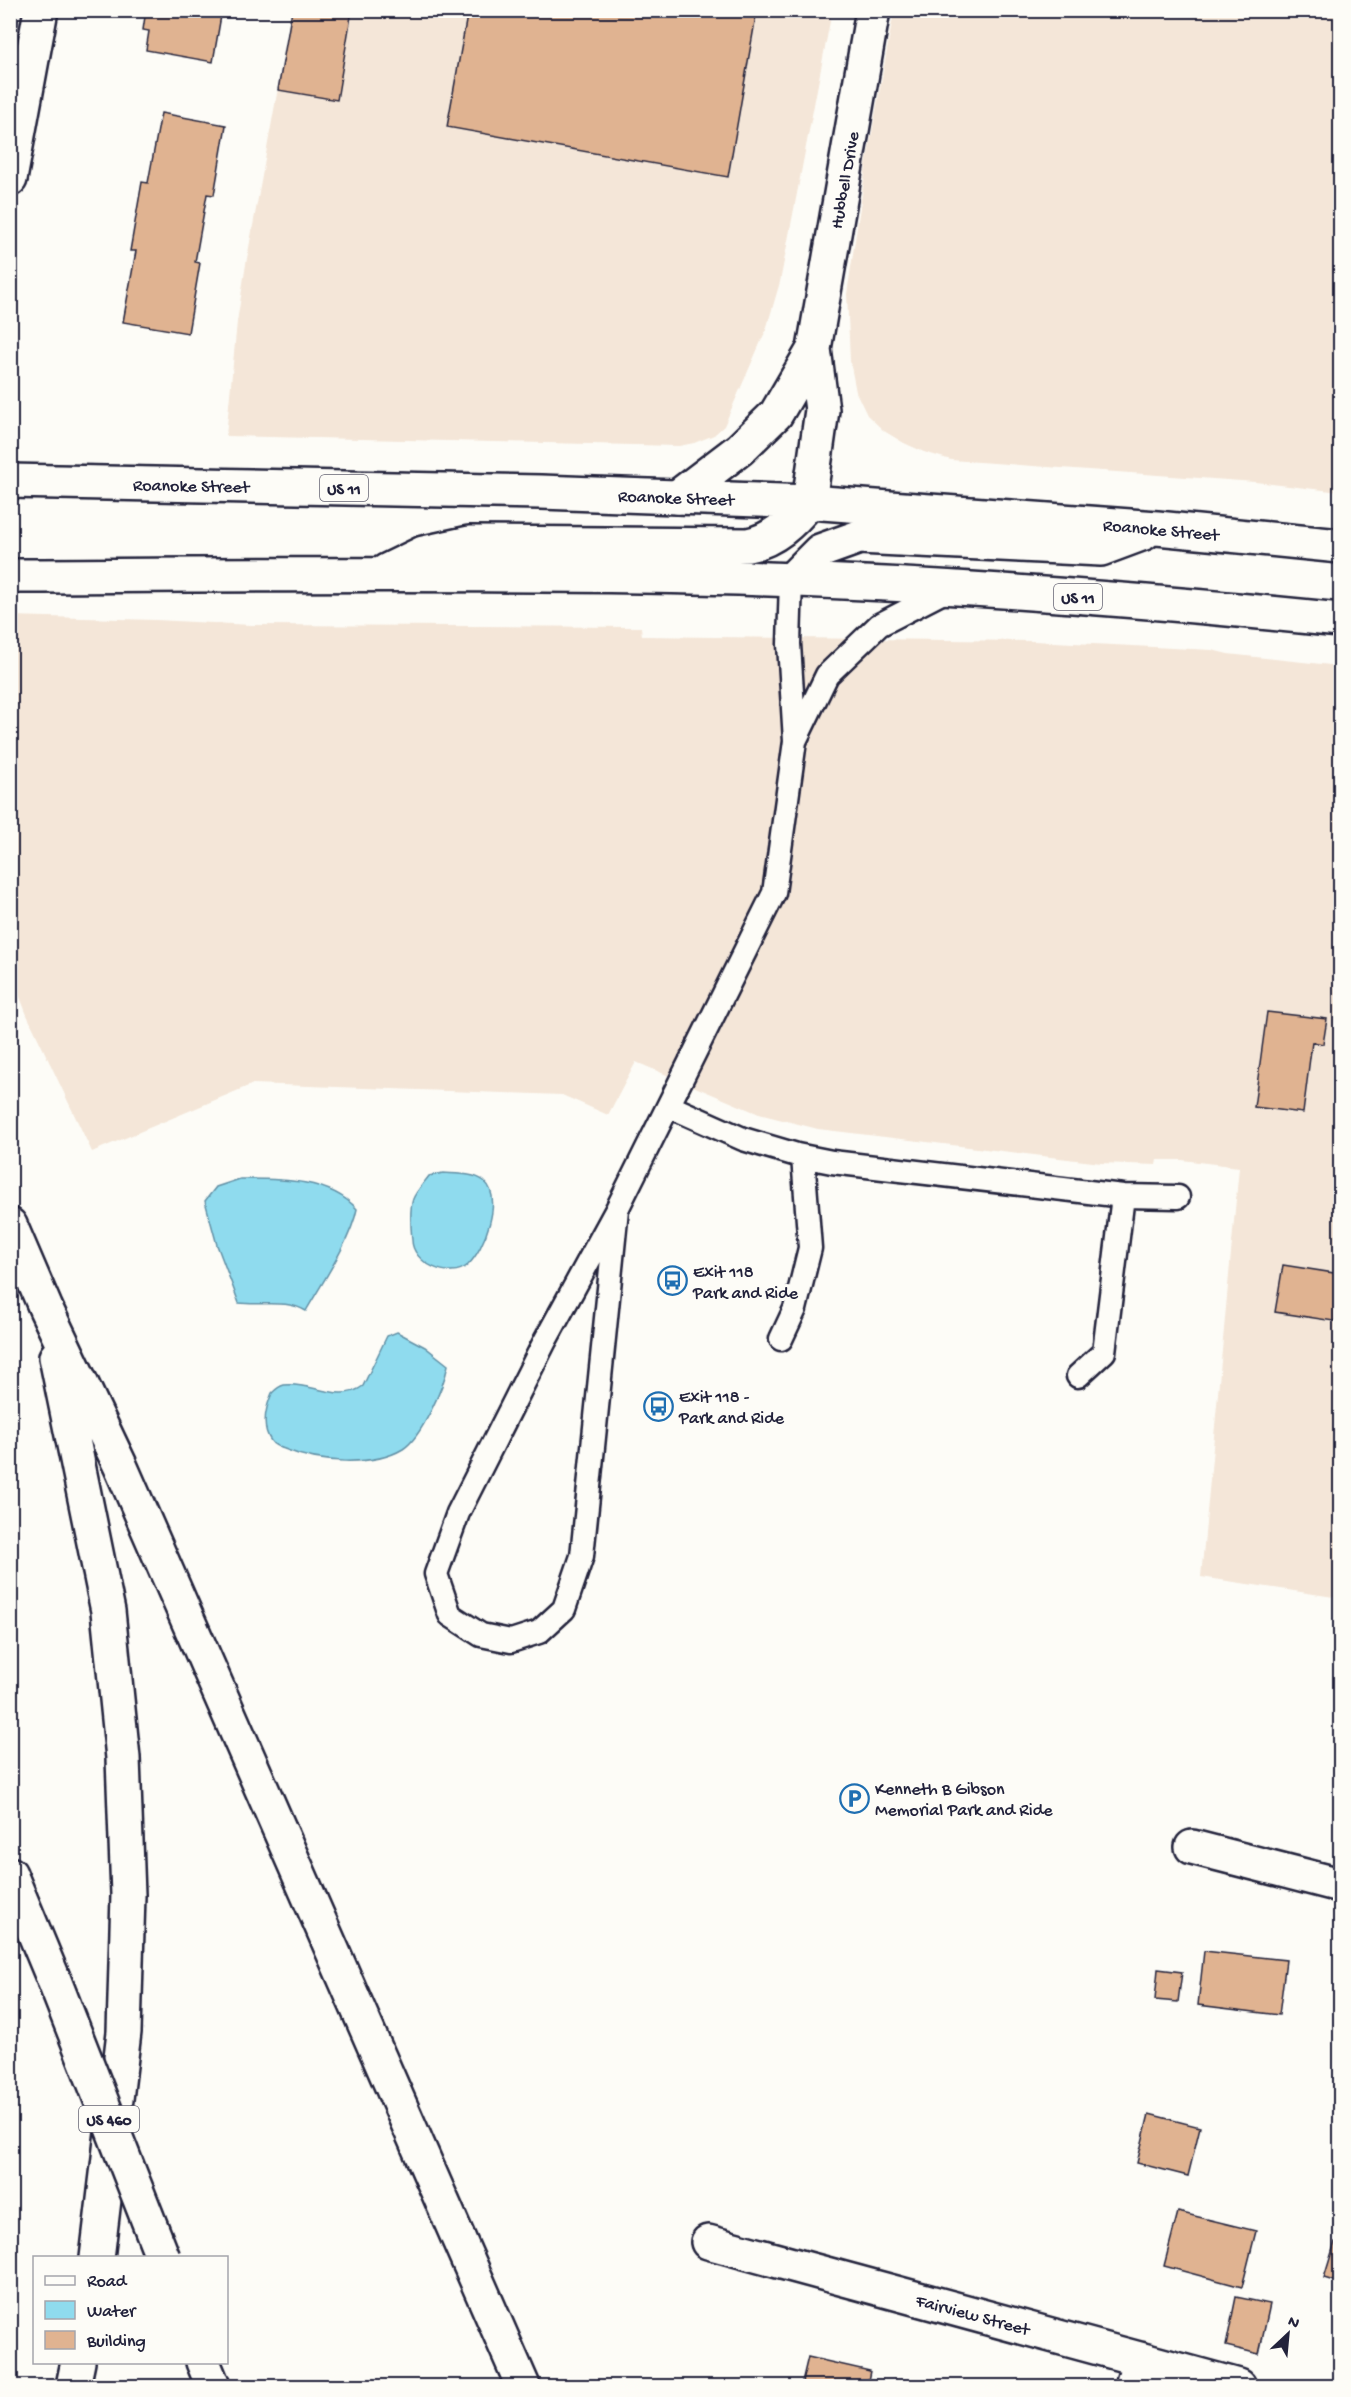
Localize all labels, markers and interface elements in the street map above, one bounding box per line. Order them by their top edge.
street label: Hubbell Drive [828,129,865,231]
road number: US 11 [320,475,368,501]
street label: Roanoke Street [133,476,251,499]
street label: Roanoke Street [617,487,736,512]
street label: Roanoke Street [1102,516,1221,547]
road number: US 11 [1054,584,1102,610]
place label: Exit 118 Park and Ride [692,1263,799,1305]
bus stop icon: Exit 118 Park and Ride [656,1265,688,1297]
place label: Exit 118 - Park and Ride [678,1388,785,1430]
bus stop icon: Exit 118 - Park and Ride [642,1390,674,1422]
place label: Kenneth B Gibson Memorial Park and Ride [875,1780,1053,1822]
parking icon: Kenneth B Gibson Memorial Park and Ride [838,1782,870,1814]
road number: US 460 [79,2106,139,2132]
legend [33,2256,228,2364]
text: Road [87,2272,128,2293]
street label: Fairview Street [912,2291,1033,2342]
text: Water [87,2302,137,2323]
north arrow [1258,2304,1318,2364]
text: N [1284,2313,1302,2335]
text: Building [86,2332,146,2353]

